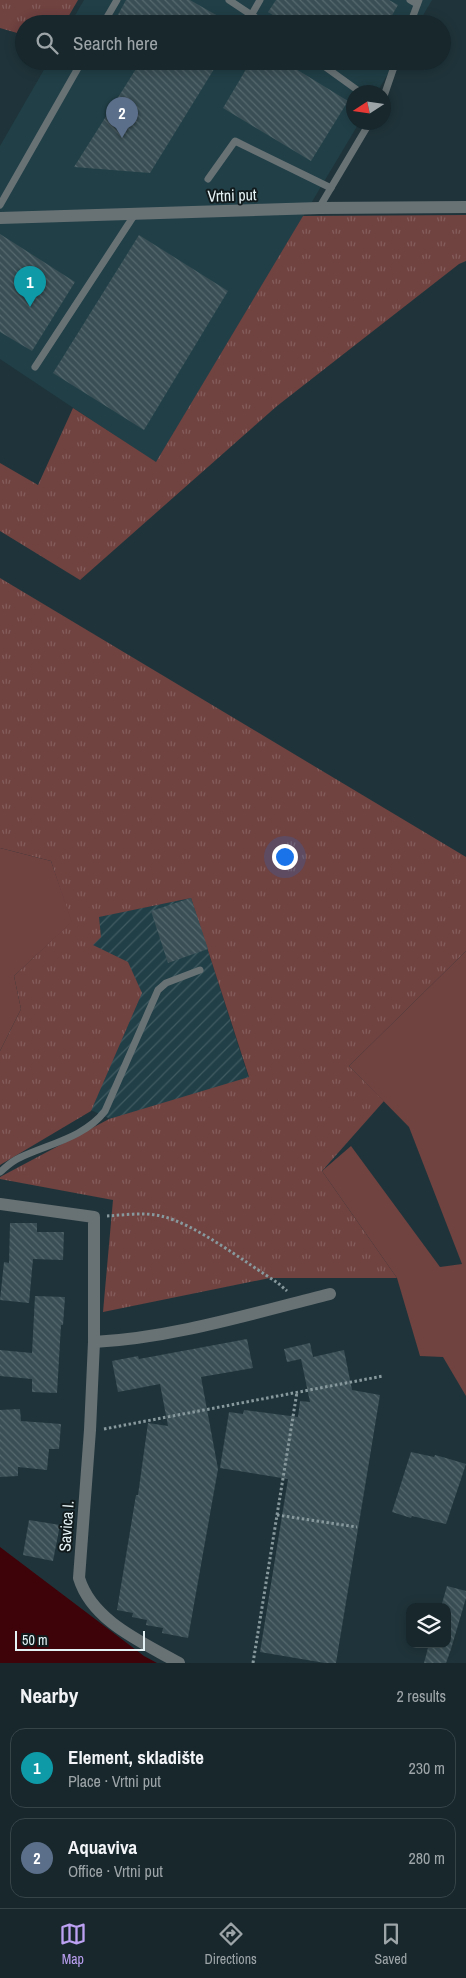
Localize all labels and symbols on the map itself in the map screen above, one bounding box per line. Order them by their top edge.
north arrow [346,85,391,130]
pin: 2 [106,97,138,138]
street label: Vrtni put [207,183,257,207]
pin: 1 [14,266,46,307]
your location [272,844,298,870]
street label: Savica I. [53,1500,79,1552]
scale bar [15,1628,145,1651]

